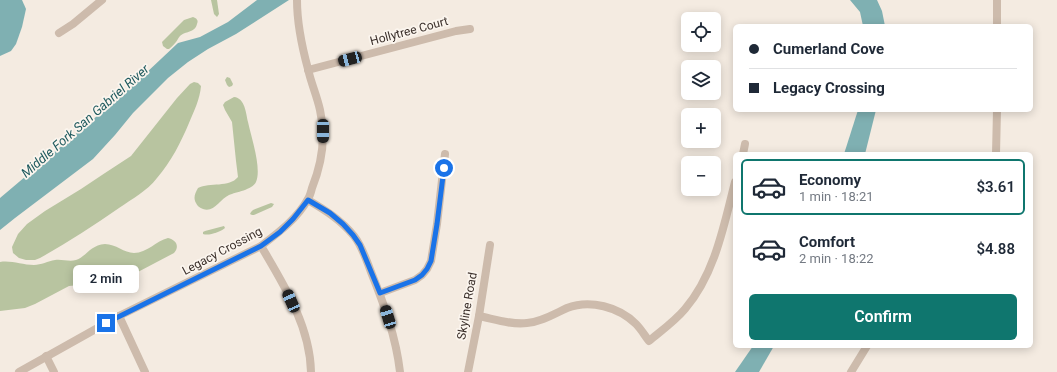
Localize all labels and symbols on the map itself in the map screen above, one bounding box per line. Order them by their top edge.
street label: Hollytree Court [369,14,450,48]
car [337,50,363,68]
water label: Middle Fork San Gabriel River [18,61,152,181]
car [317,119,329,143]
route start [435,159,453,177]
street label: Legacy Crossing [180,224,264,278]
callout: 2 min [73,265,139,293]
street label: Skyline Road [454,271,480,341]
car [281,288,301,314]
car [379,304,397,330]
route end [97,314,115,332]

